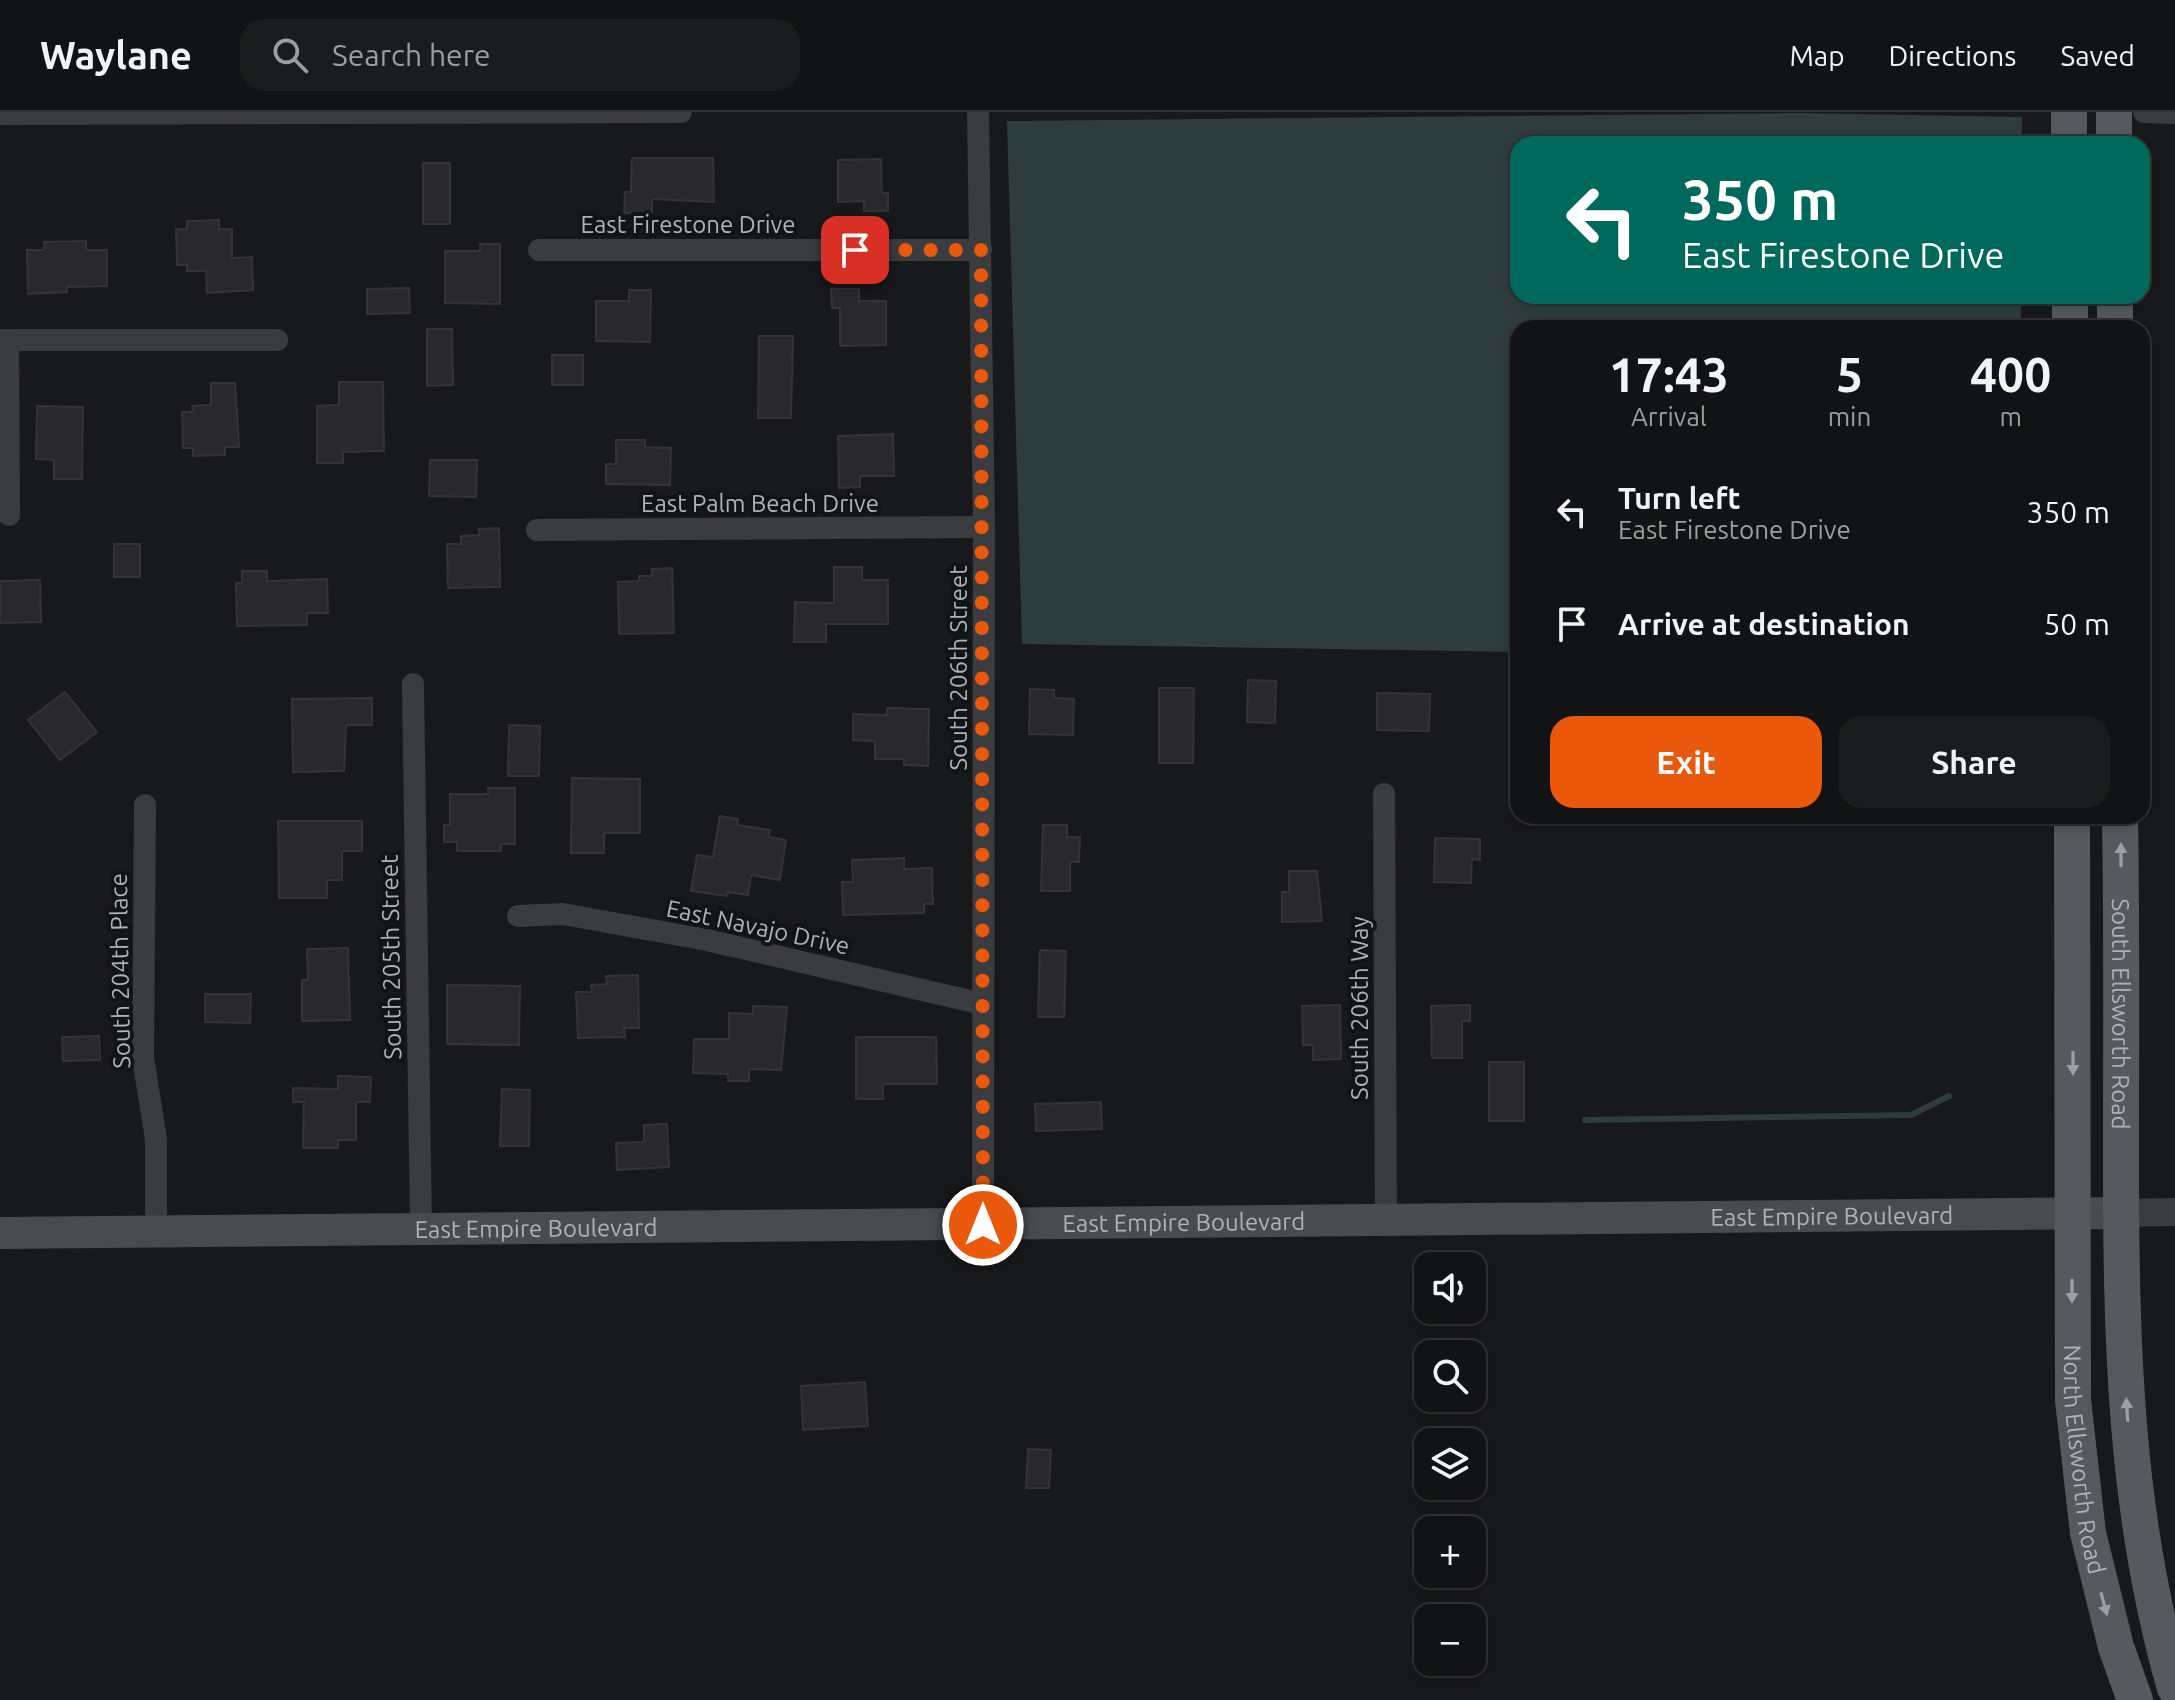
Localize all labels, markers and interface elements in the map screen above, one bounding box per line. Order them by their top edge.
search box [240,19,800,91]
icon: search [268,33,312,77]
text: Waylane [40,34,192,76]
text: Search here [332,38,491,72]
text: Map [1789,40,1845,71]
text: Directions [1889,40,2016,71]
text: Saved [2060,40,2135,71]
icon: left [1550,168,1654,272]
text: 350 m [1682,168,1838,231]
street label: East Firestone Drive [581,211,795,238]
pin [821,216,889,284]
icon: arrive [833,228,877,272]
text: East Firestone Drive [1682,234,2004,275]
text: 17:43 [1609,347,1729,401]
text: 5 [1836,347,1863,401]
text: 400 [1970,347,2051,401]
text: Arrival [1631,402,1707,431]
text: min [1828,402,1871,431]
text: m [1999,402,2022,431]
text: Turn left [1618,481,1740,515]
street label: East Palm Beach Drive [641,490,879,517]
icon: left [1550,490,1594,534]
text: 350 m [2026,495,2110,529]
text: East Firestone Drive [1618,515,1851,544]
street label: South 206th Street [945,565,972,771]
icon: arrive [1550,602,1594,646]
text: Arrive at destination [1618,607,1910,641]
text: 50 m [2043,607,2110,641]
button: Exit [1550,716,1822,808]
button: Share [1838,716,2110,808]
one-way arrow [2115,842,2127,867]
street label: South 205th Street [376,854,406,1060]
street label: South 204th Place [105,873,135,1069]
street label: East Navajo Drive [664,894,852,960]
street label: South Ellsworth Road [2107,898,2135,1130]
street label: South 206th Way [1346,916,1373,1100]
one-way arrow [2067,1051,2079,1076]
position arrow [941,1183,1025,1267]
street label: East Empire Boulevard [1710,1201,1953,1230]
street label: East Empire Boulevard [1062,1207,1305,1236]
street label: East Empire Boulevard [414,1213,657,1243]
map controls [1414,1252,1486,1676]
button: sound [1414,1252,1486,1324]
one-way arrow [2066,1279,2078,1304]
button: search [1414,1340,1486,1412]
street label: North Ellsworth Road [2059,1344,2111,1577]
one-way arrow [2120,1397,2133,1422]
button: layers [1414,1428,1486,1500]
button: + [1414,1516,1486,1588]
one-way arrow [2099,1592,2111,1617]
button: − [1414,1604,1486,1676]

